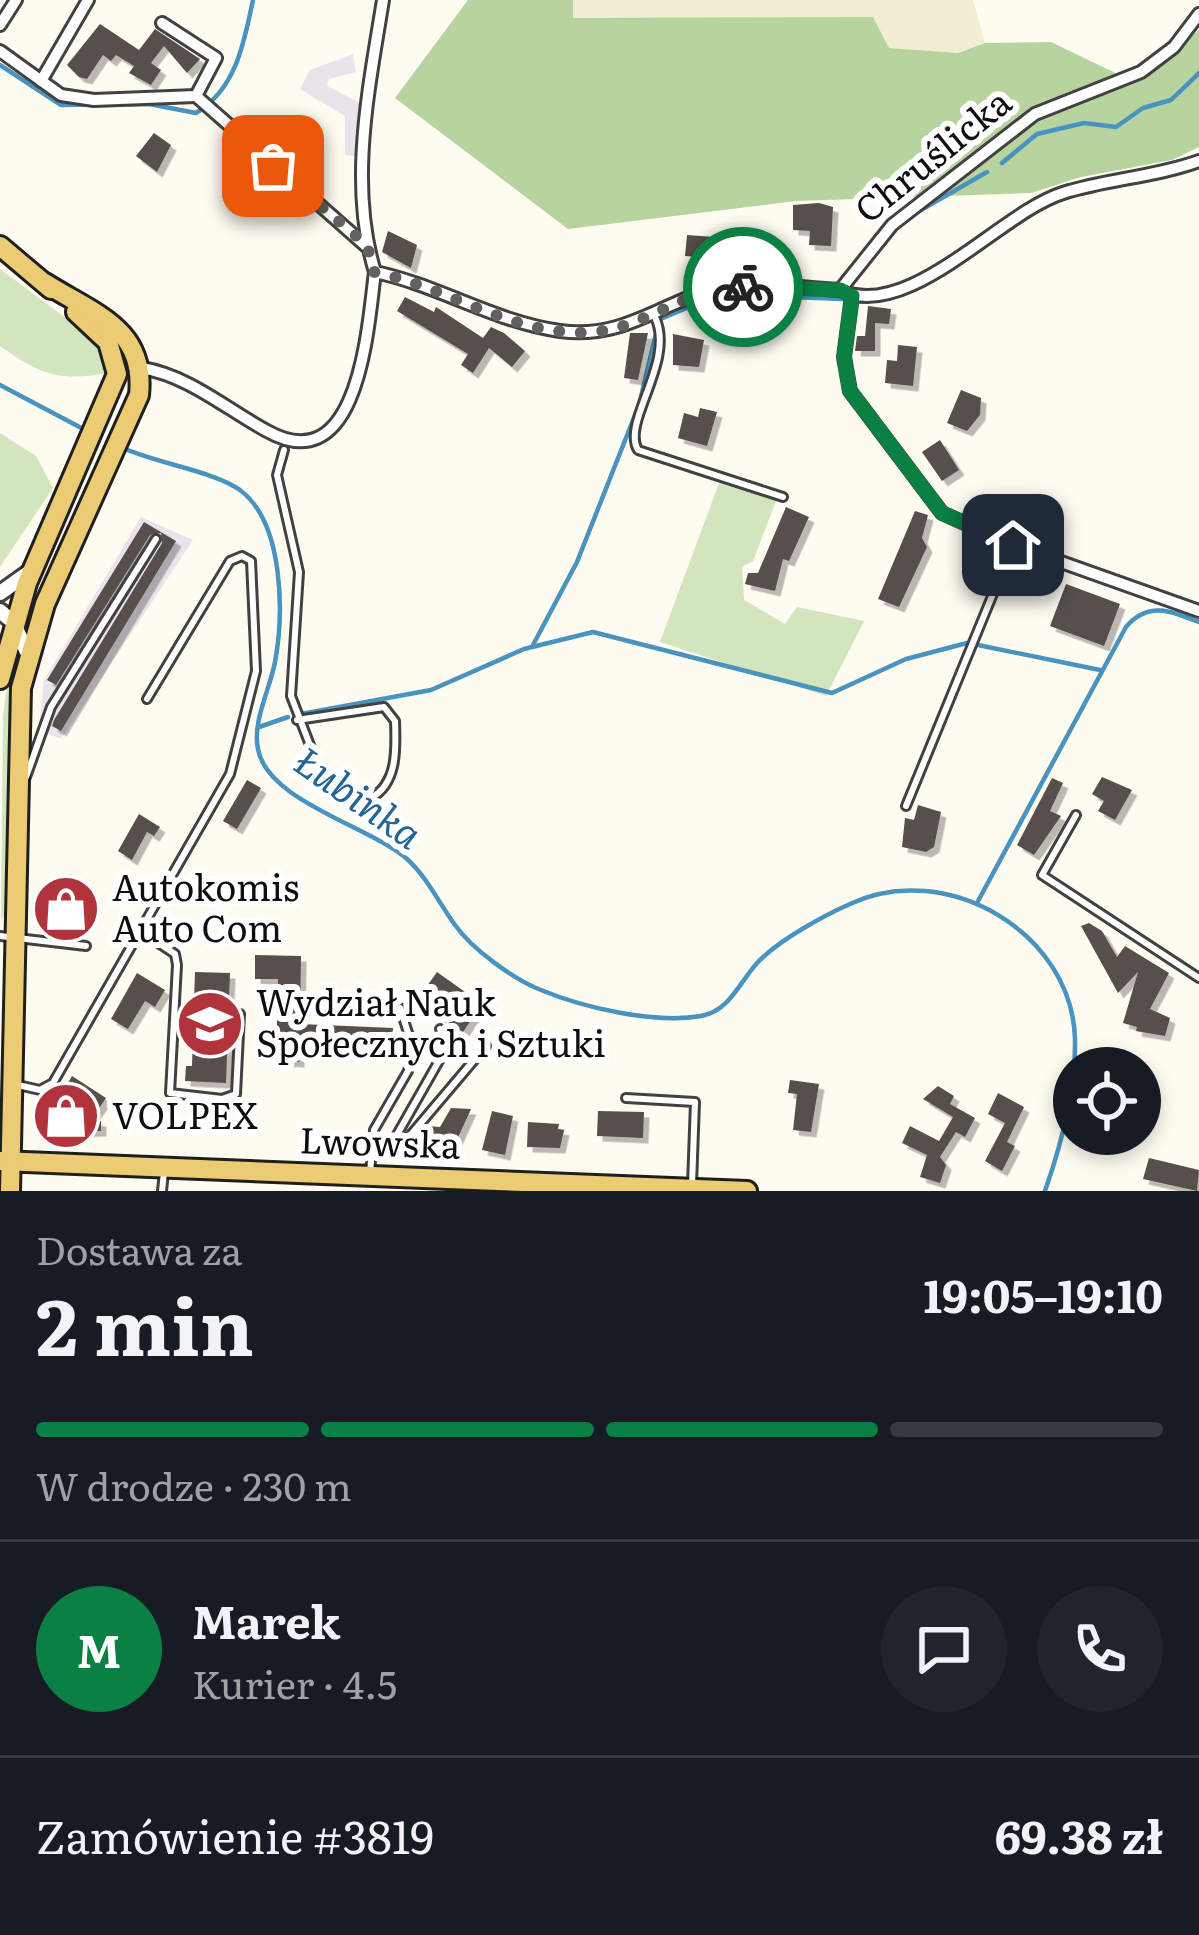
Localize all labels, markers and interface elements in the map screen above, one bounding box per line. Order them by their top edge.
street label: Chruślicka [842,74,1021,234]
pin [222,115,324,217]
icon: bag [240,133,306,199]
courier [683,227,803,347]
icon: bike [710,254,776,320]
pin [962,494,1064,596]
icon: home [980,512,1046,578]
water label: Łubinka [284,731,436,861]
place label: Autokomis Auto Com [112,859,299,953]
shop icon: Autokomis Auto Com [31,874,101,944]
place label: Wydział Nauk Społecznych i Sztuki [256,974,606,1068]
school or university icon: Wydział Nauk Społecznych i Sztuki [175,989,245,1059]
map controls [1053,1047,1161,1155]
button: locate [1053,1047,1161,1155]
shop icon: VOLPEX [31,1081,101,1151]
place label: VOLPEX [112,1087,258,1140]
street label: Lwowska [299,1111,462,1170]
text: Dostawa za [36,1219,242,1277]
text: 19:05–19:10 [923,1260,1163,1327]
text: 2 min [36,1264,254,1380]
text: W drodze · 230 m [36,1455,352,1513]
text: Marek [192,1586,341,1653]
button: chat [881,1586,1007,1712]
button: phone [1037,1586,1163,1712]
text: M [77,1615,121,1682]
text: Kurier · 4.5 [192,1653,397,1711]
text: Zamówienie #3819 [36,1801,434,1868]
text: 69.38 zł [995,1801,1163,1868]

